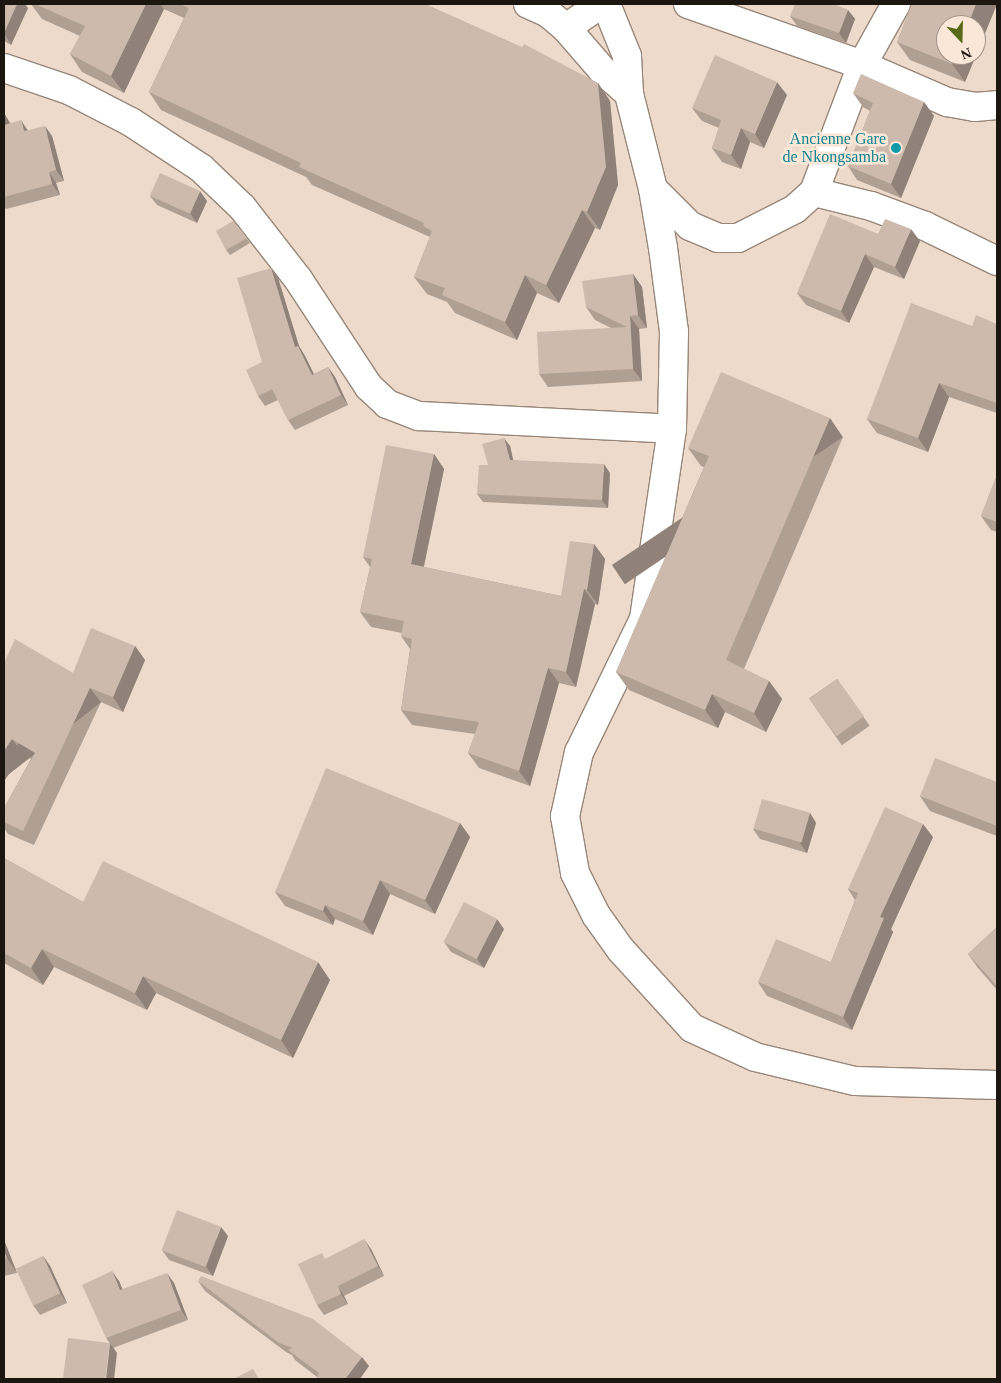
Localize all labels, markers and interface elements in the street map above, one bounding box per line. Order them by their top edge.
north arrow [936,15,986,65]
text: N [959,45,974,62]
place label: Ancienne Gare de Nkongsamba [782,129,886,167]
marker: Ancienne Gare de Nkongsamba [890,142,902,154]

